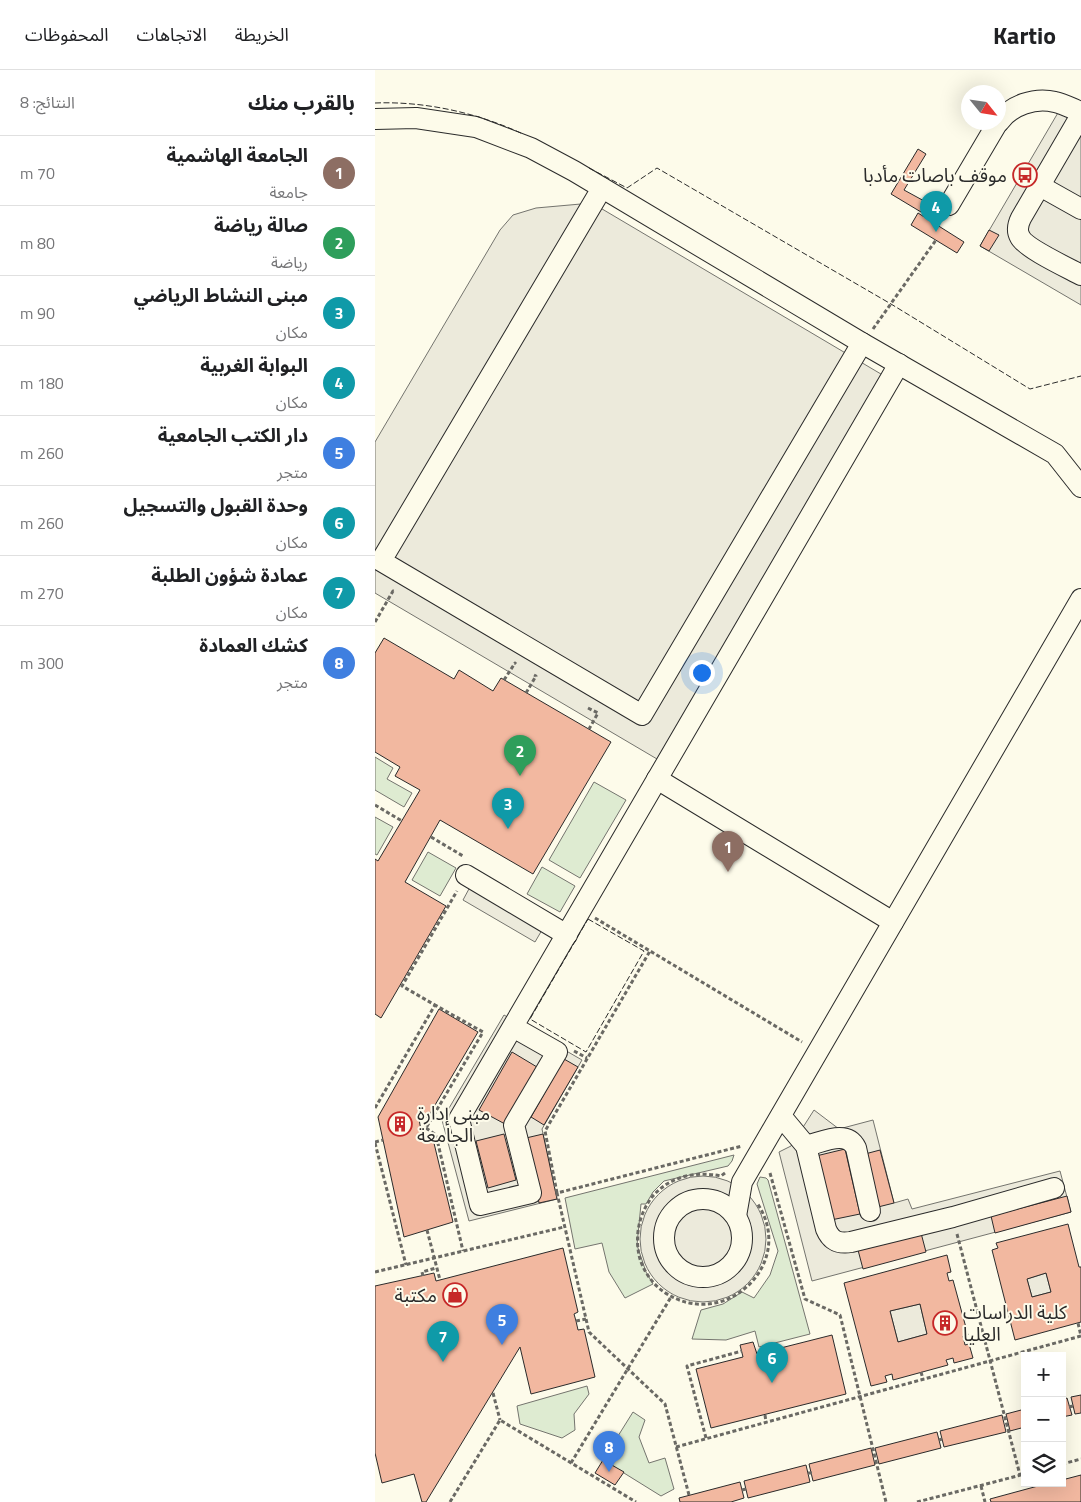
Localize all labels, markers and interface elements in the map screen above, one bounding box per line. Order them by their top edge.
text: Kartio [993,17,1056,53]
text: المحفوظات [25,21,109,48]
text: الاتجاهات [137,21,207,48]
text: الخريطة [235,21,289,48]
north arrow [961,85,1006,130]
text: بالقرب منك [248,86,355,118]
text: النتائج: 8 [20,90,75,114]
text: الجامعة الهاشمية [166,140,308,169]
place label: موقف باصات مأدبا [863,160,1007,189]
text: 70 m [20,161,55,185]
text: 1 [335,161,343,185]
bus stop icon: موقف باصات مأدبا [1012,162,1038,188]
text: جامعة [269,180,308,204]
pin: 4 [920,191,952,232]
text: صالة رياضة [214,210,308,239]
text: 80 m [20,231,55,255]
text: 2 [335,231,343,255]
text: رياضة [271,250,308,274]
text: مبنى النشاط الرياضي [134,280,308,309]
text: 90 m [20,301,55,325]
text: 3 [335,301,343,325]
text: مكان [276,320,308,344]
text: البوابة الغربية [200,350,308,379]
text: 180 m [20,371,64,395]
text: 4 [335,371,343,395]
text: مكان [276,390,308,414]
text: دار الكتب الجامعية [158,420,308,449]
text: 260 m [20,441,64,465]
text: 5 [335,441,343,465]
text: متجر [277,460,308,484]
text: وحدة القبول والتسجيل [124,490,308,519]
text: 260 m [20,511,64,535]
text: 6 [335,511,343,535]
text: مكان [276,530,308,554]
text: عمادة شؤون الطلبة [151,560,308,589]
text: 270 m [20,581,64,605]
text: 7 [335,581,343,605]
text: مكان [276,600,308,624]
text: كشك العمادة [199,630,308,659]
text: 300 m [20,651,64,675]
text: 8 [335,651,343,675]
your location [689,660,715,686]
text: متجر [277,670,308,694]
pin: 2 [504,735,536,776]
pin: 3 [492,788,524,829]
pin: 1 [712,831,744,872]
place label: مبنى إدارة الجامعة [417,1098,490,1149]
building icon: مبنى إدارة الجامعة [387,1111,413,1137]
place label: مكتبة [395,1280,437,1309]
shop icon: مكتبة [442,1282,468,1308]
place label: كلية الدراسات العليا [963,1297,1068,1348]
pin: 5 [486,1304,518,1345]
building icon: كلية الدراسات العليا [932,1310,958,1336]
pin: 7 [427,1321,459,1362]
pin: 6 [756,1342,788,1383]
map controls [1021,1352,1066,1487]
button: + [1021,1352,1066,1397]
button: − [1021,1397,1066,1442]
pin: 8 [593,1431,625,1472]
button: layers [1021,1442,1066,1487]

